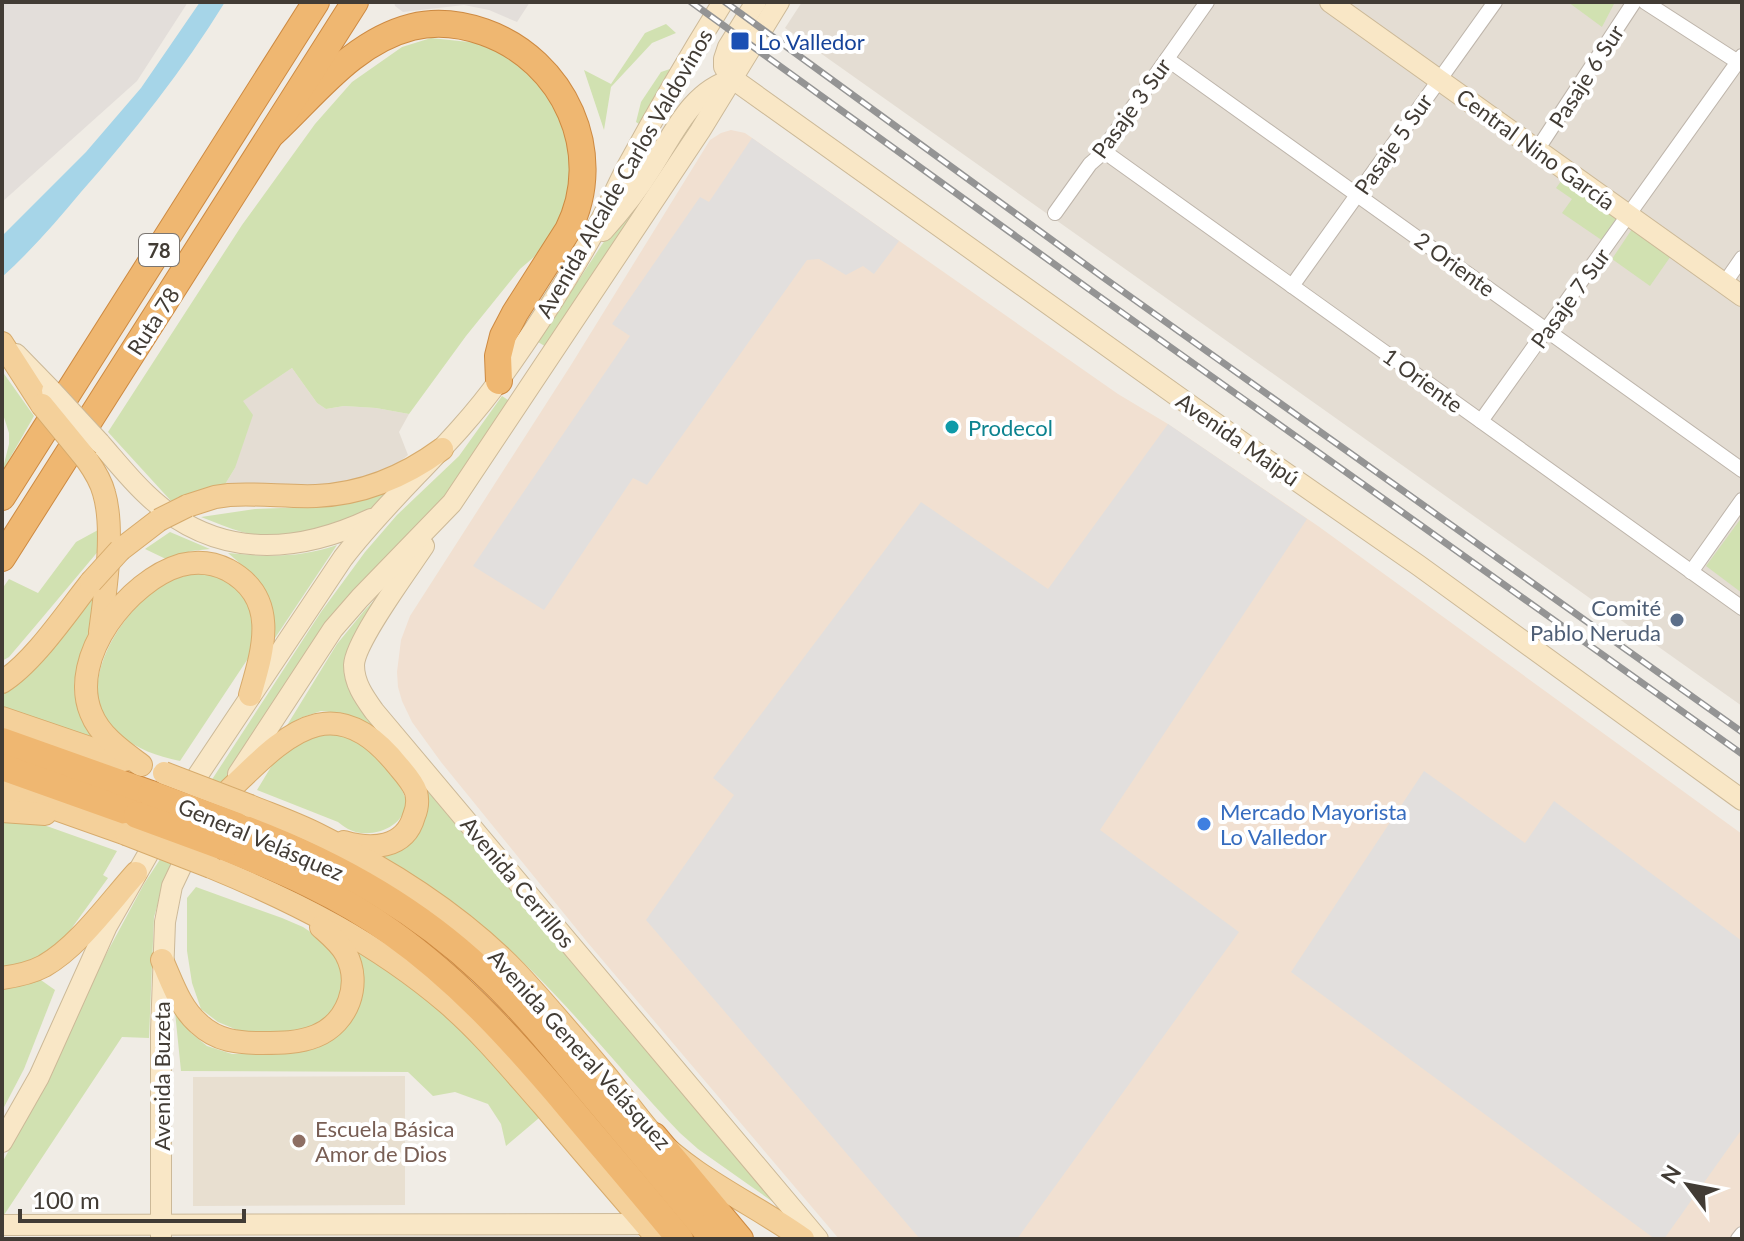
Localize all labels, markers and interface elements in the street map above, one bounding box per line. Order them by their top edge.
street label: Pasaje 6 Sur [1543,20,1629,132]
street label: Avenida Alcalde Carlos Valdovinos [530,24,718,322]
place label: Lo Valledor [758,28,865,55]
marker: Lo Valledor [729,30,751,52]
street label: Pasaje 3 Sur [1086,53,1176,163]
street label: Central Nino García [1452,82,1620,216]
street label: Pasaje 5 Sur [1348,88,1438,200]
street label: 2 Oriente [1410,226,1500,302]
road number: 78 [139,234,179,266]
street label: Pasaje 7 Sur [1525,243,1615,353]
street label: Ruta 78 [121,282,185,360]
street label: 1 Oriente [1378,342,1468,418]
street label: Avenida Maipú [1171,387,1305,491]
place label: Prodecol [968,414,1053,441]
marker: Prodecol [943,418,961,436]
place label: Comité Pablo Neruda [1530,594,1661,646]
marker: Comité Pablo Neruda [1668,611,1686,629]
street label: General Velásquez [174,792,348,886]
place label: Mercado Mayorista Lo Valledor [1220,798,1407,850]
street label: Avenida Cerrillos [455,811,581,953]
marker: Mercado Mayorista Lo Valledor [1195,815,1213,833]
street label: Avenida General Velásquez [483,943,677,1155]
street label: Avenida Buzeta [148,1001,175,1151]
place label: Escuela Básica Amor de Dios [315,1115,454,1167]
marker: Escuela Básica Amor de Dios [290,1132,308,1150]
north arrow [1648,1145,1728,1225]
text: N [1655,1160,1687,1188]
scale bar [20,1173,244,1223]
text: 100 m [32,1185,100,1214]

